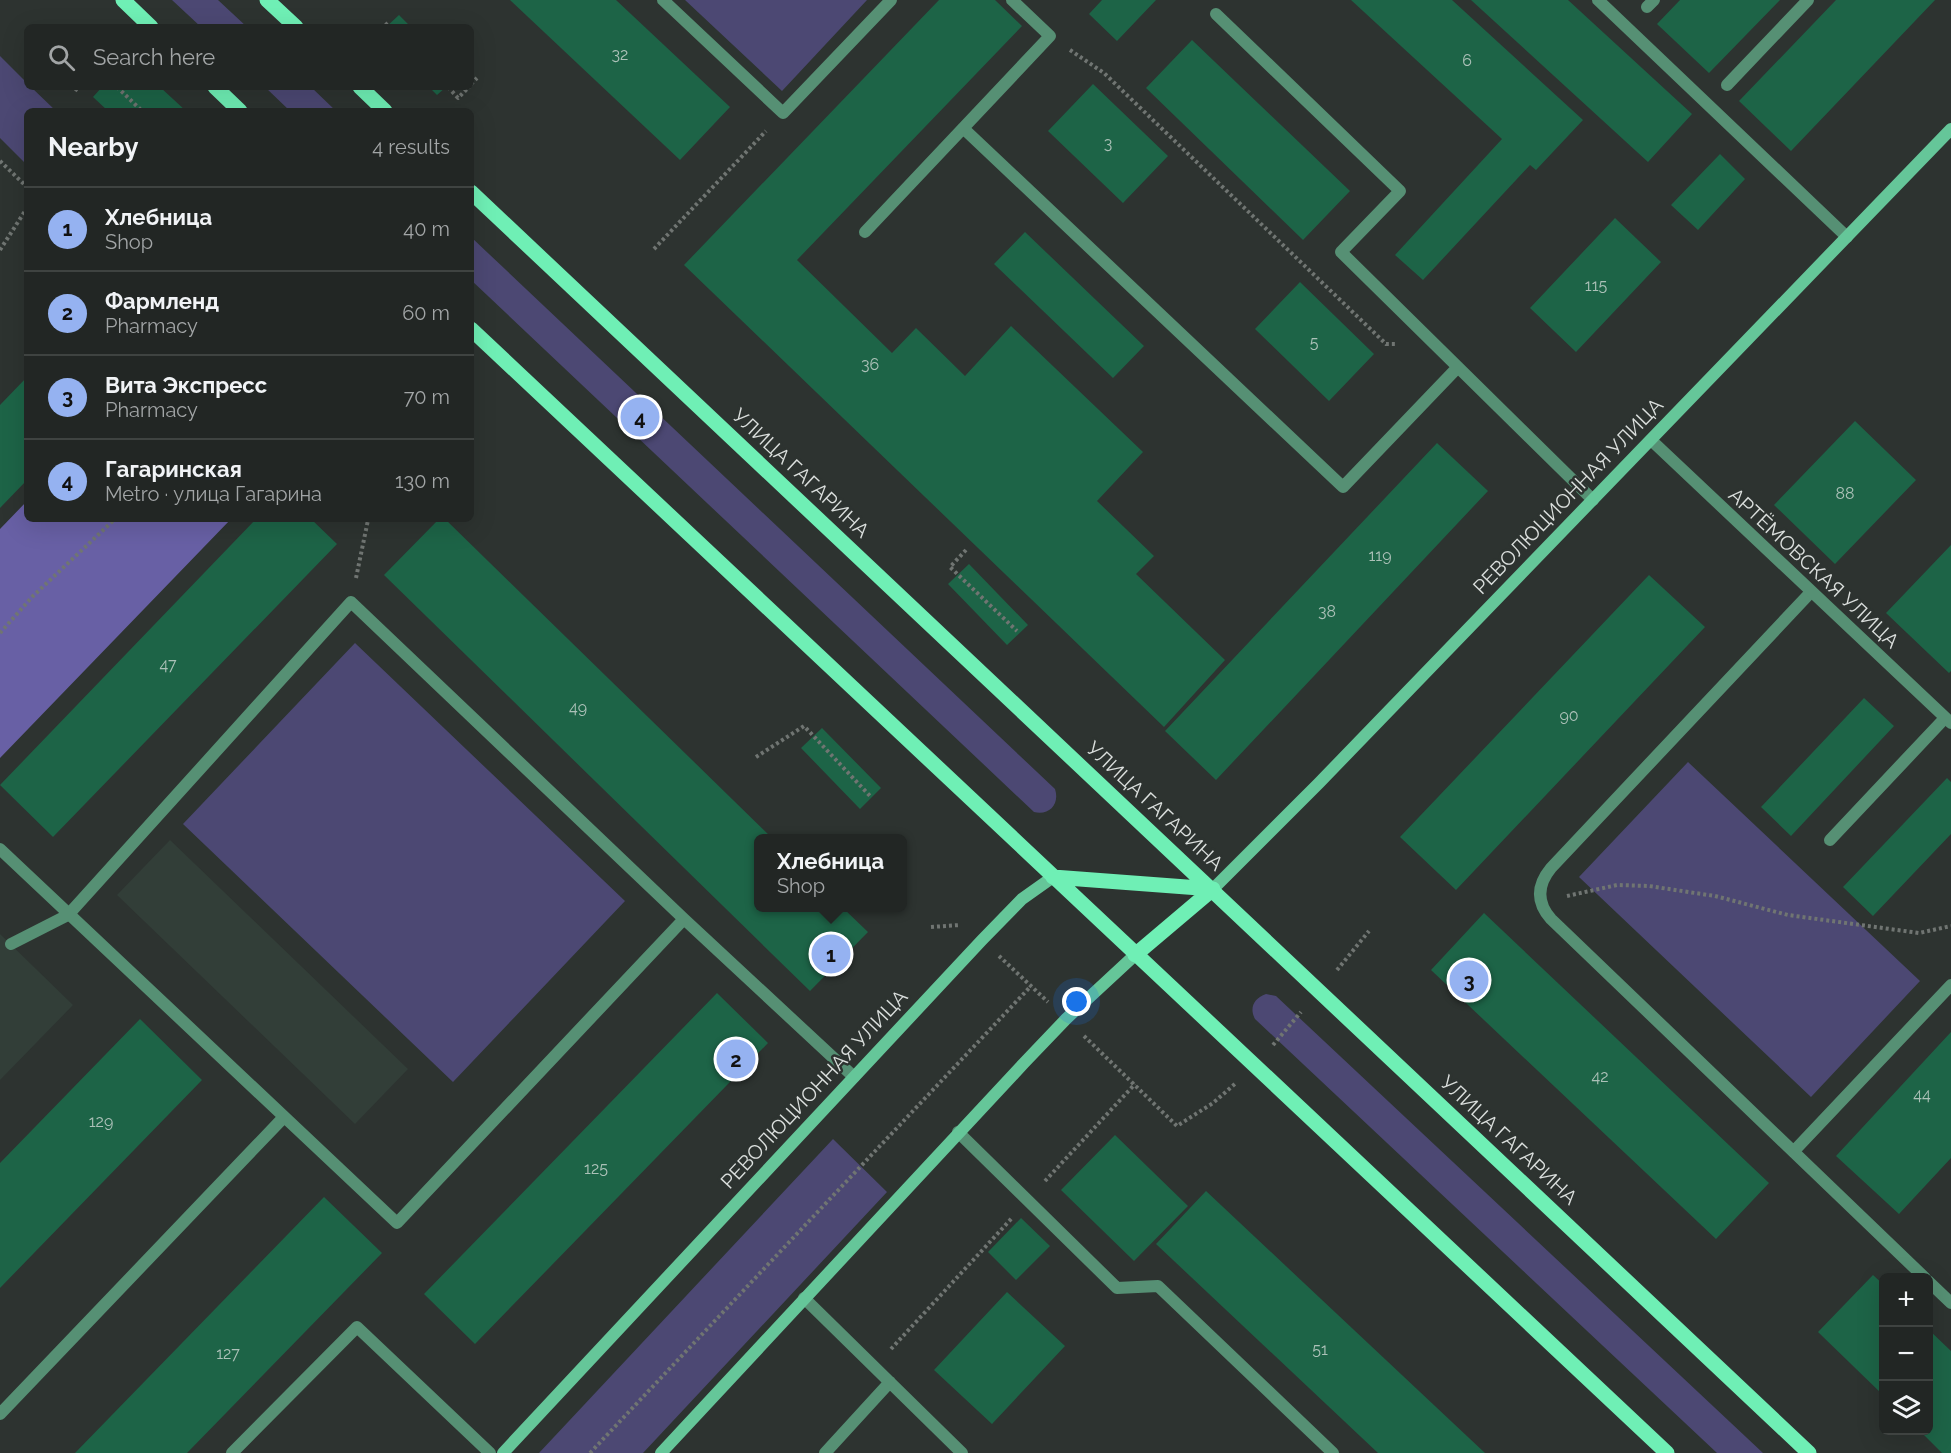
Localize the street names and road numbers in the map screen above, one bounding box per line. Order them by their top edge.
street label: РЕВОЛЮЦИОННАЯ УЛИЦА [1468,393,1668,599]
street label: УЛИЦА ГАГАРИНА [728,403,875,543]
street label: АРТЁМОВСКАЯ УЛИЦА [1724,483,1905,654]
street label: УЛИЦА ГАГАРИНА [1082,736,1229,876]
street label: РЕВОЛЮЦИОННАЯ УЛИЦА [716,984,913,1193]
street label: УЛИЦА ГАГАРИНА [1436,1070,1583,1210]

